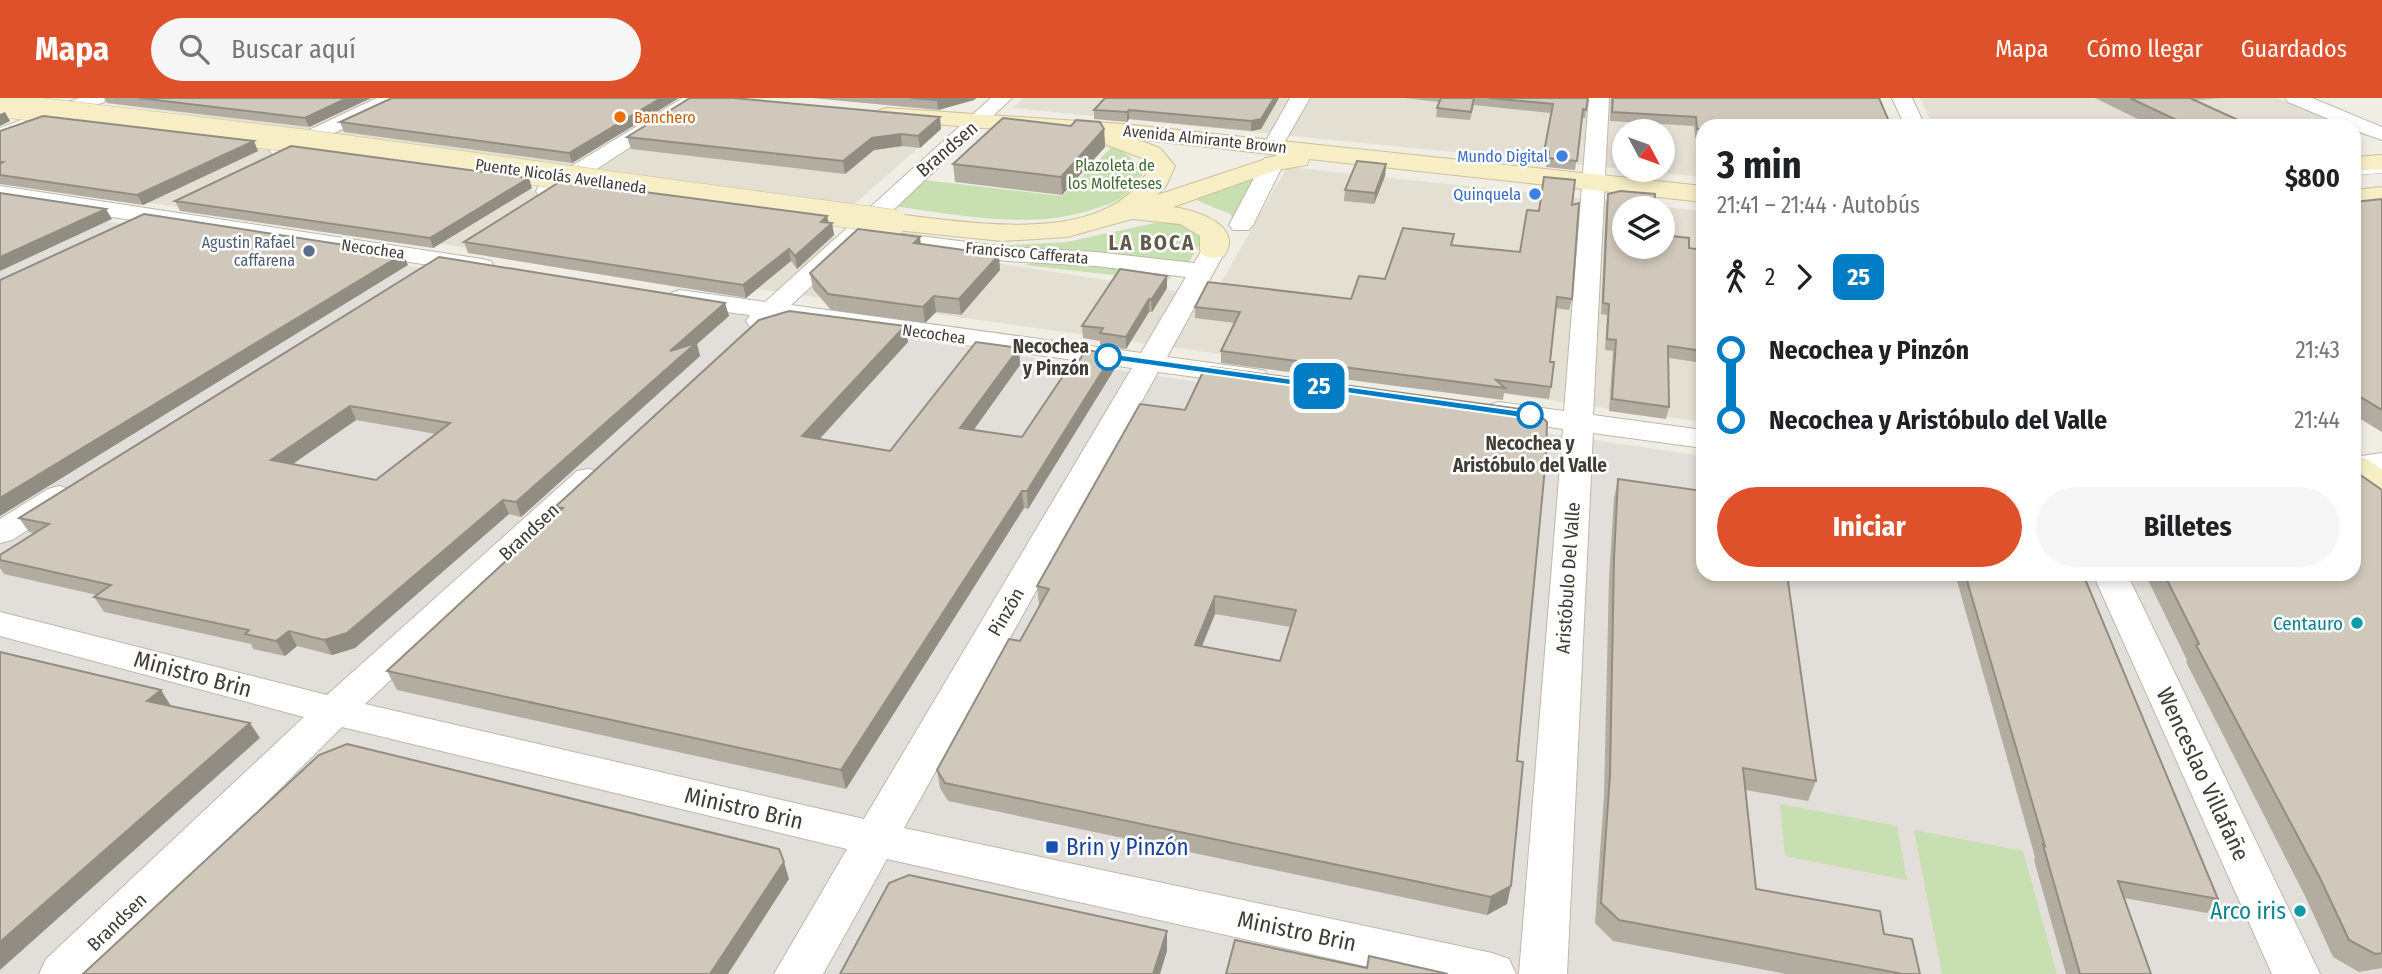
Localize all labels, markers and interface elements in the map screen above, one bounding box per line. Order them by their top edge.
search box [151,18,641,81]
text: Mapa [35,29,109,69]
icon: search [175,30,213,68]
text: Buscar aquí [231,34,356,65]
text: Mapa [1995,35,2048,63]
text: Cómo llegar [2086,35,2203,63]
text: Guardados [2241,35,2347,63]
place label: Banchero [634,108,696,127]
marker: Banchero [612,109,628,125]
street label: Brandsen [912,116,982,182]
north arrow [1612,119,1675,182]
map controls [1612,119,1675,259]
street label: Avenida Almirante Brown [1122,121,1288,157]
text: 3 min [1717,142,1802,188]
place label: Mundo Digital [1457,147,1548,166]
marker: Mundo Digital [1554,148,1570,164]
street label: Puente Nicolás Avellaneda [474,155,648,197]
park label: Plazoleta de los Molfeteses [1068,156,1162,193]
text: $800 [2285,163,2340,194]
place label: Quinquela [1453,185,1521,204]
marker: Quinquela [1527,186,1543,202]
text: 21:41 – 21:44 · Autobús [1717,191,1920,219]
button: layers [1612,196,1675,259]
district label: LA BOCA [1109,230,1195,256]
place label: Agustin Rafael caffarena [202,233,295,270]
street label: Necochea [340,235,406,263]
street label: Francisco Cafferata [965,238,1089,268]
marker: Agustin Rafael caffarena [301,243,317,259]
icon: walk [1717,258,1755,296]
icon: forward [1785,258,1823,296]
text: 2 [1765,263,1775,291]
text: 25 [1847,263,1870,291]
street label: Necochea [901,320,967,348]
place label: Necochea y Pinzón [1013,335,1089,380]
text: Necochea y Pinzón [1769,335,1969,366]
text: 21:43 [2295,336,2340,364]
marker: Necochea y Pinzón [1095,344,1121,370]
line badge: 25 [1288,363,1350,409]
text: 25 [1308,372,1330,400]
marker: Necochea y Aristóbulo del Valle [1517,402,1543,428]
text: Necochea y Aristóbulo del Valle [1769,405,2107,436]
text: 21:44 [2294,406,2340,434]
place label: Necochea y Aristóbulo del Valle [1452,432,1607,477]
button: Iniciar [1717,487,2022,567]
button: Billetes [2036,487,2340,567]
street label: Brandsen [494,499,564,565]
street label: Aristóbulo Del Valle [1551,501,1585,655]
street label: Pinzón [983,584,1029,640]
place label: Centauro [2273,612,2343,635]
marker: Centauro [2349,615,2365,631]
street label: Ministro Brin [131,645,255,703]
street label: Wenceslao Villafañe [2151,683,2255,865]
street label: Ministro Brin [682,781,806,835]
place label: Brin y Pinzón [1066,833,1189,861]
marker: Brin y Pinzón [1044,839,1060,855]
street label: Brandsen [83,888,151,956]
place label: Arco iris [2210,897,2286,925]
marker: Arco iris [2292,903,2308,919]
street label: Ministro Brin [1235,905,1359,957]

